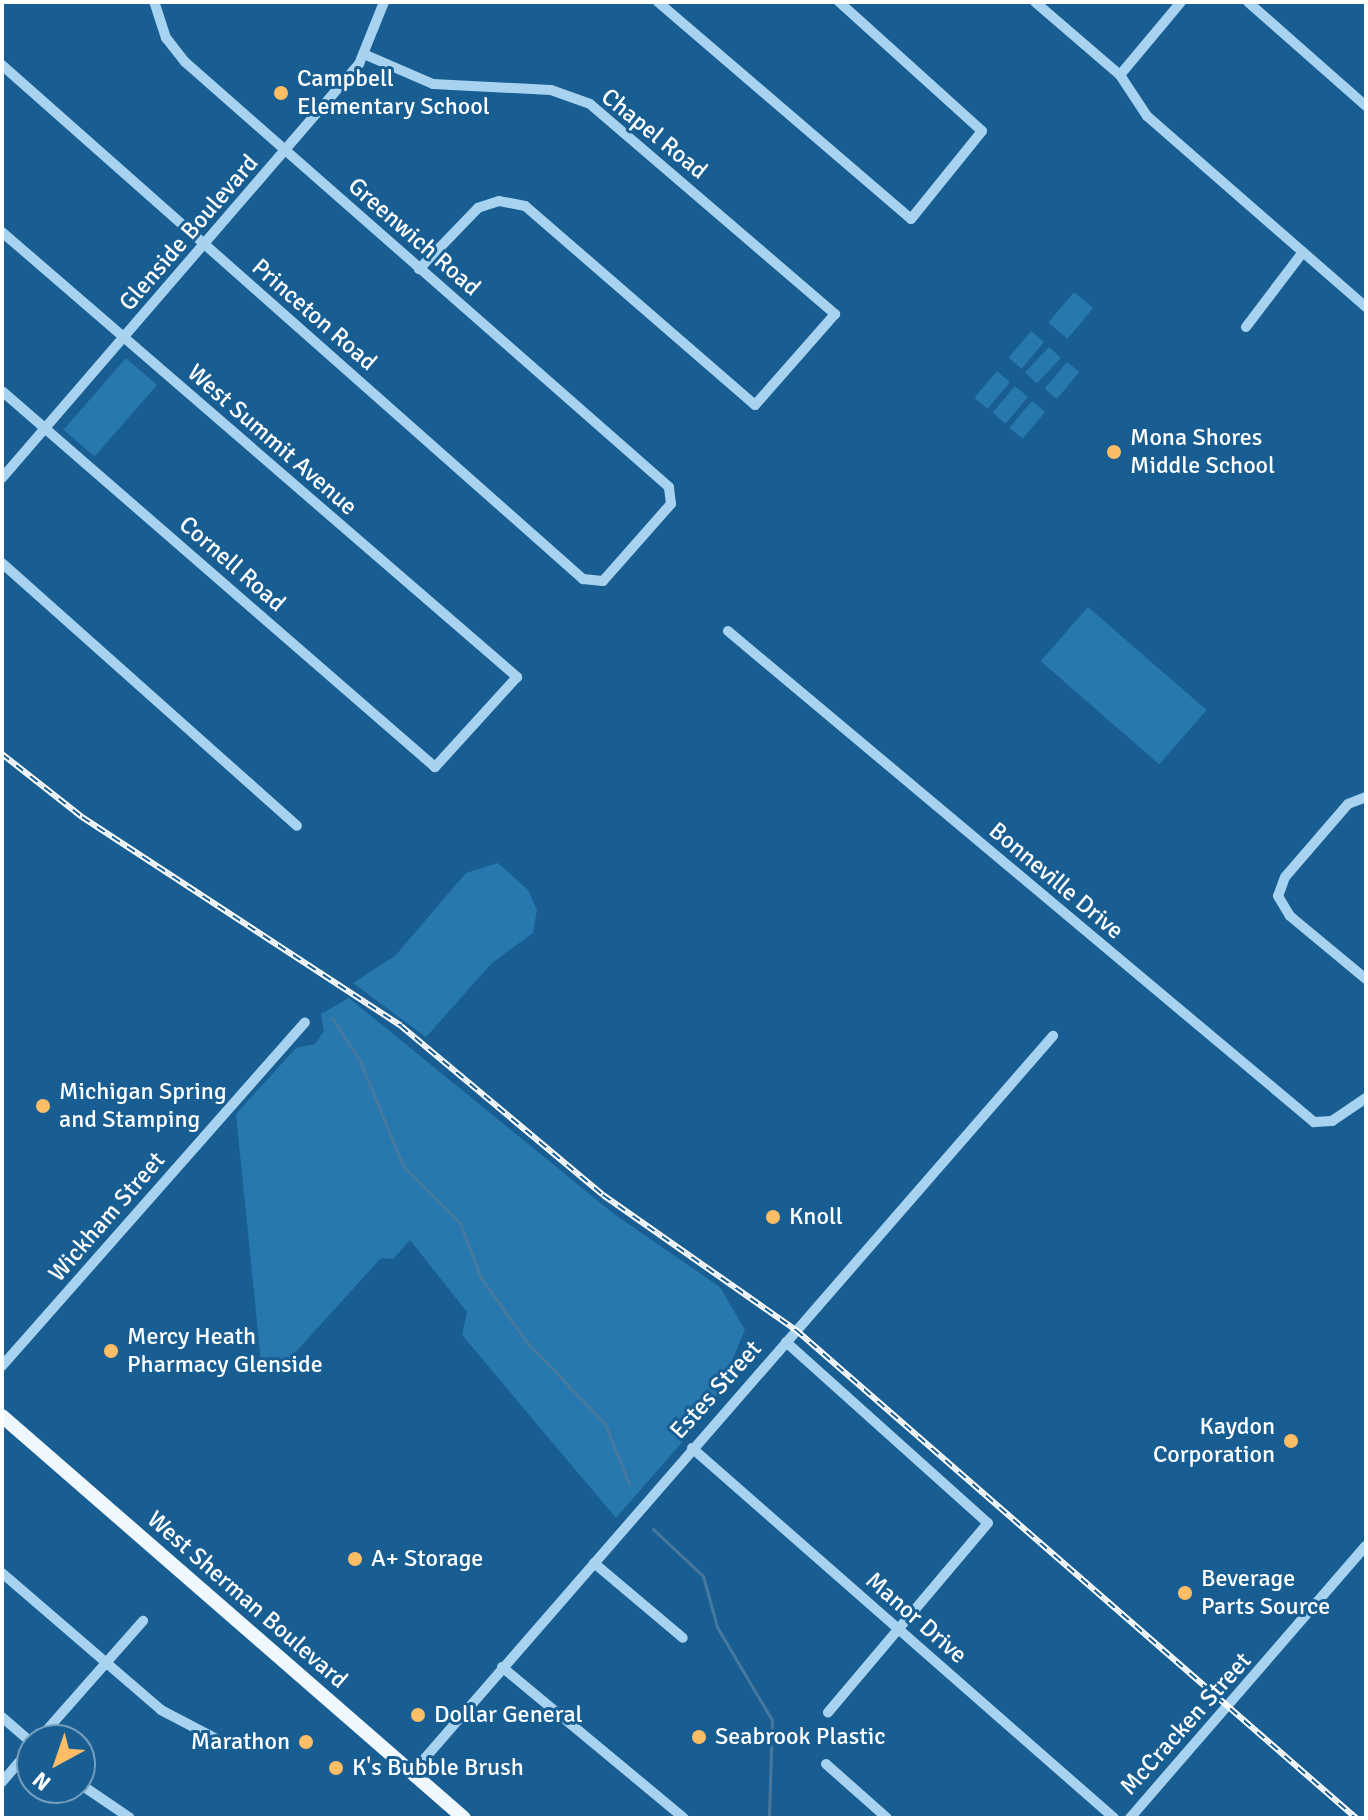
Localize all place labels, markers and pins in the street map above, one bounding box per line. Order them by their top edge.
place label: Campbell Elementary School [297,65,490,121]
marker: Campbell Elementary School [272,84,290,102]
place label: Mona Shores Middle School [1130,424,1275,480]
marker: Mona Shores Middle School [1105,443,1123,461]
place label: Michigan Spring and Stamping [59,1078,227,1134]
marker: Michigan Spring and Stamping [34,1097,52,1115]
place label: Knoll [789,1203,843,1231]
marker: Knoll [764,1208,782,1226]
place label: Mercy Heath Pharmacy Glenside [127,1323,323,1379]
marker: Mercy Heath Pharmacy Glenside [102,1342,120,1360]
place label: Kaydon Corporation [1153,1413,1275,1469]
marker: Kaydon Corporation [1282,1432,1300,1450]
place label: A+ Storage [371,1545,483,1573]
marker: A+ Storage [346,1550,364,1568]
place label: Beverage Parts Source [1201,1565,1330,1621]
marker: Beverage Parts Source [1176,1584,1194,1602]
place label: Dollar General [434,1701,583,1729]
marker: Dollar General [409,1706,427,1724]
place label: Seabrook Plastic [715,1723,886,1751]
place label: Marathon [191,1728,290,1756]
marker: Seabrook Plastic [690,1728,708,1746]
marker: Marathon [297,1733,315,1751]
place label: K's Bubble Brush [352,1754,524,1782]
marker: K's Bubble Brush [327,1759,345,1777]

